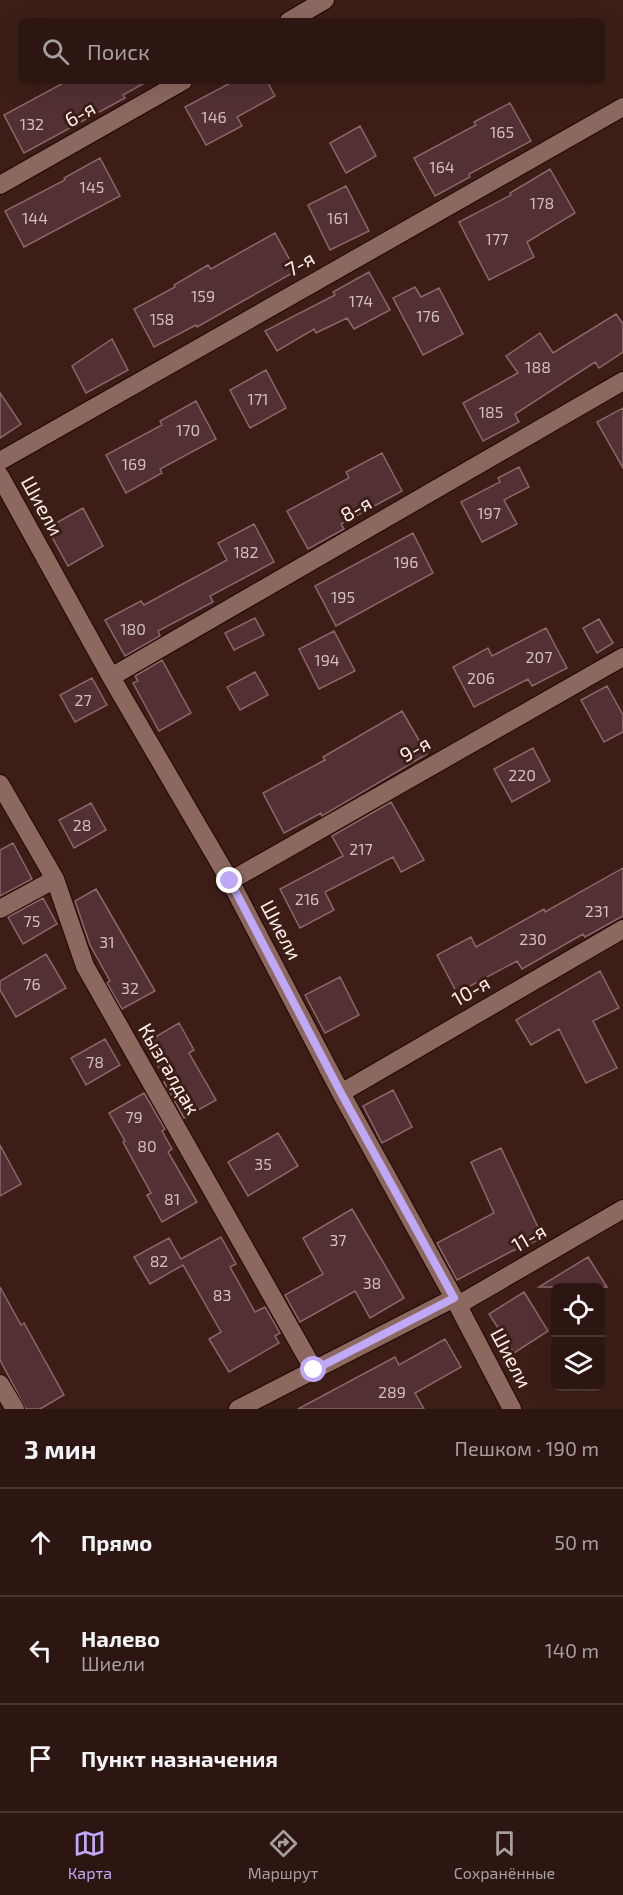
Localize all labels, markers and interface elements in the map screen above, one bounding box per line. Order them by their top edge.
search box [18,18,605,84]
icon: search [39,35,72,68]
text: Поиск [87,38,150,64]
street label: 6-я [60,95,99,131]
house number: 146 [201,107,227,126]
house number: 132 [20,114,44,133]
house number: 165 [490,122,514,141]
house number: 164 [429,157,455,176]
house number: 145 [80,177,104,196]
house number: 178 [530,193,554,212]
house number: 144 [22,208,48,227]
house number: 161 [327,208,349,227]
house number: 177 [486,229,508,248]
street label: 7-я [281,245,318,281]
house number: 159 [191,286,215,305]
house number: 174 [349,291,373,310]
house number: 176 [416,306,440,325]
house number: 158 [150,309,174,328]
house number: 188 [525,357,551,376]
house number: 171 [248,389,268,408]
house number: 185 [479,402,503,421]
house number: 170 [176,420,200,439]
house number: 169 [122,454,146,473]
street label: Шиели [17,472,69,539]
street label: 8-я [336,490,375,527]
house number: 197 [477,503,501,522]
house number: 182 [233,542,259,561]
house number: 196 [394,552,418,571]
house number: 195 [331,587,355,606]
house number: 180 [120,619,146,638]
house number: 207 [526,647,552,666]
house number: 194 [314,650,340,669]
house number: 206 [467,668,495,687]
house number: 27 [74,690,92,709]
street label: 9-я [395,730,434,766]
house number: 220 [508,765,536,784]
house number: 28 [73,815,91,834]
house number: 217 [349,839,373,858]
route end [216,867,242,893]
house number: 216 [295,889,319,908]
street label: Шиели [256,896,308,963]
house number: 231 [585,901,609,920]
house number: 75 [24,911,40,930]
house number: 230 [519,929,547,948]
house number: 31 [99,932,115,951]
street label: 10-я [447,970,494,1010]
house number: 76 [23,974,41,993]
house number: 32 [121,978,139,997]
street label: Кызгалдак [134,1019,206,1119]
house number: 78 [86,1052,104,1071]
house number: 79 [125,1107,143,1126]
house number: 80 [137,1136,157,1155]
house number: 35 [254,1154,272,1173]
house number: 81 [164,1189,180,1208]
street label: 11-я [507,1218,550,1256]
house number: 37 [329,1230,347,1249]
house number: 82 [150,1251,168,1270]
house number: 38 [363,1273,381,1292]
map controls [551,1283,605,1391]
button: locate [551,1283,605,1337]
house number: 83 [213,1285,231,1304]
street label: Шиели [486,1324,538,1391]
button: layers [551,1337,605,1391]
route start [300,1356,326,1382]
house number: 289 [378,1382,406,1401]
text: 3 мин [24,1433,96,1464]
text: Пешком · 190 m [455,1436,599,1460]
icon: ahead [24,1526,57,1559]
text: Прямо [81,1529,152,1555]
text: 50 m [554,1530,599,1554]
text: Налево [81,1625,160,1651]
icon: left [24,1634,57,1667]
text: 140 m [545,1638,599,1662]
text: Шиели [81,1651,145,1675]
icon: arrive [24,1742,57,1775]
text: Пункт назначения [81,1745,278,1771]
tab: Карта [68,1827,112,1882]
tab: Маршрут [248,1827,318,1882]
tab: Сохранённые [454,1827,555,1882]

